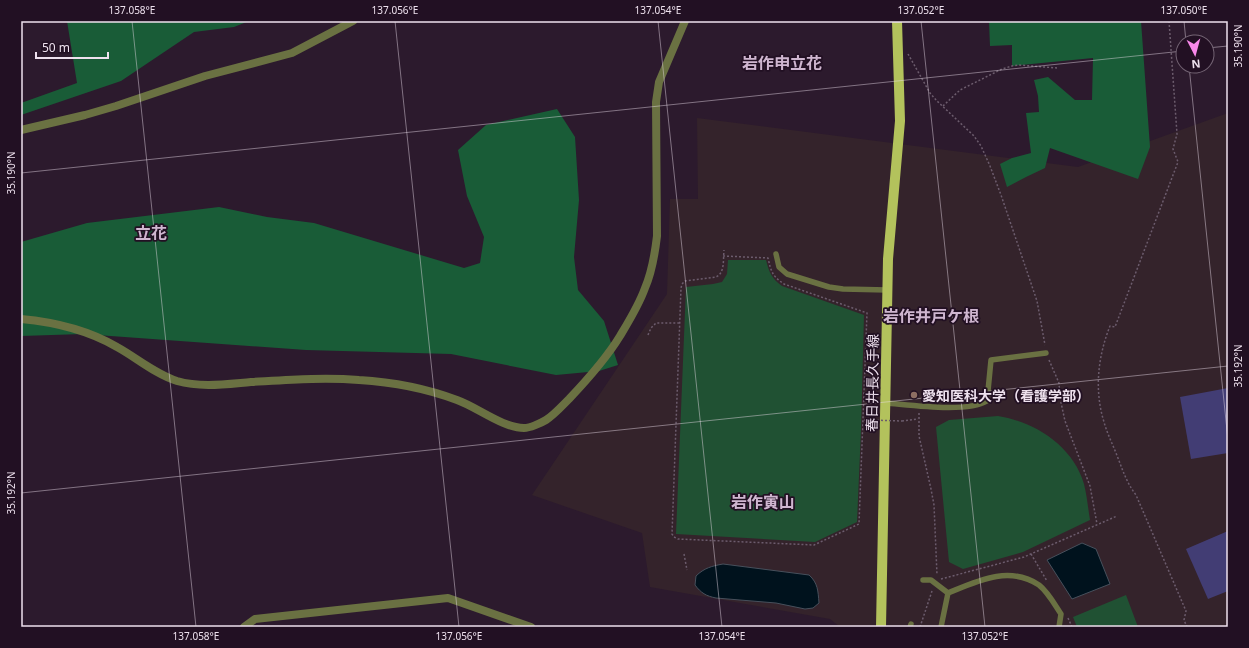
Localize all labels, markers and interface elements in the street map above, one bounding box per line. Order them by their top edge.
text: 137.058°E [109,3,155,17]
text: 137.056°E [372,3,418,17]
text: 137.054°E [635,3,681,17]
text: 137.052°E [898,3,944,17]
text: 137.050°E [1161,3,1207,17]
text: 35.190°N [1231,24,1245,68]
scale bar [36,34,108,60]
north arrow [1175,34,1215,74]
text: 50 m [42,39,70,56]
district label: 岩作申立花 [742,52,822,74]
text: N [1191,57,1201,72]
text: 35.190°N [4,151,18,195]
district label: 立花 [135,222,167,244]
district label: 岩作井戸ケ根 [883,305,979,327]
street label: 春日井長久手線 [862,334,882,432]
text: 35.192°N [1231,344,1245,388]
place label: 愛知医科大学（看護学部） [922,386,1090,405]
marker: 愛知医科大学（看護学部） [909,390,919,400]
text: 35.192°N [4,471,18,515]
district label: 岩作寅山 [731,491,795,513]
text: 137.058°E [173,629,219,643]
text: 137.056°E [436,629,482,643]
text: 137.054°E [699,629,745,643]
text: 137.052°E [962,629,1008,643]

